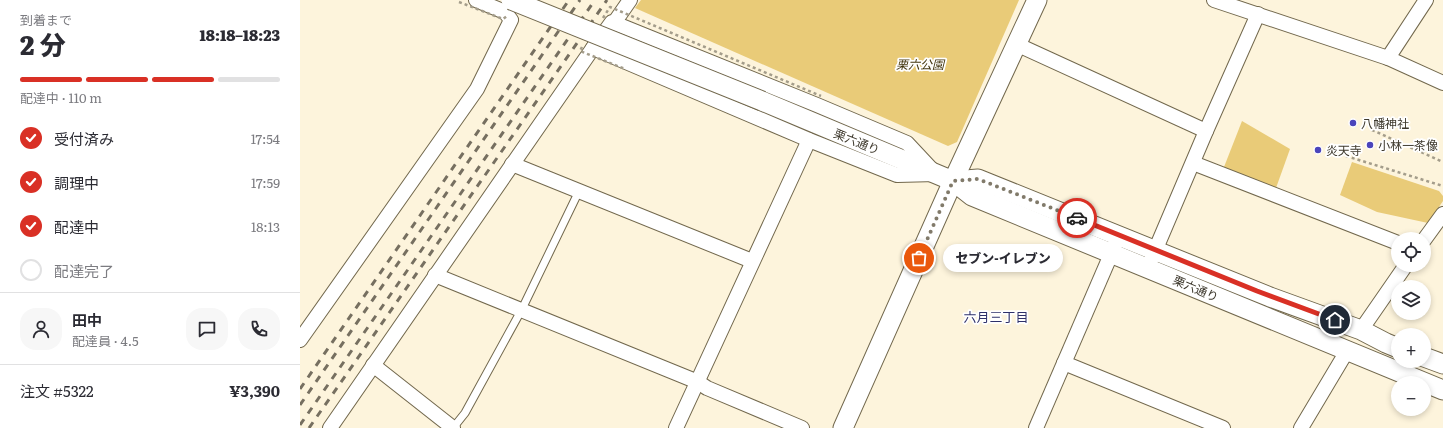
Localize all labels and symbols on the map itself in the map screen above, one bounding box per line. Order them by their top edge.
park label: 栗六公園 [896,55,946,73]
place label: 八幡神社 [1361,114,1409,132]
marker: 八幡神社 [1348,118,1358,128]
street label: 栗六通り [831,124,883,158]
place label: 小林一茶像 [1378,136,1438,154]
marker: 小林一茶像 [1365,140,1375,150]
place label: 炎天寺 [1326,141,1362,159]
marker: 炎天寺 [1313,145,1323,155]
courier [1057,198,1097,238]
pin [902,241,936,275]
callout: セブン-イレブン [943,244,1063,272]
street label: 栗六通り [1170,270,1222,306]
pin [1318,303,1352,337]
district label: 六月三丁目 [963,307,1029,326]

